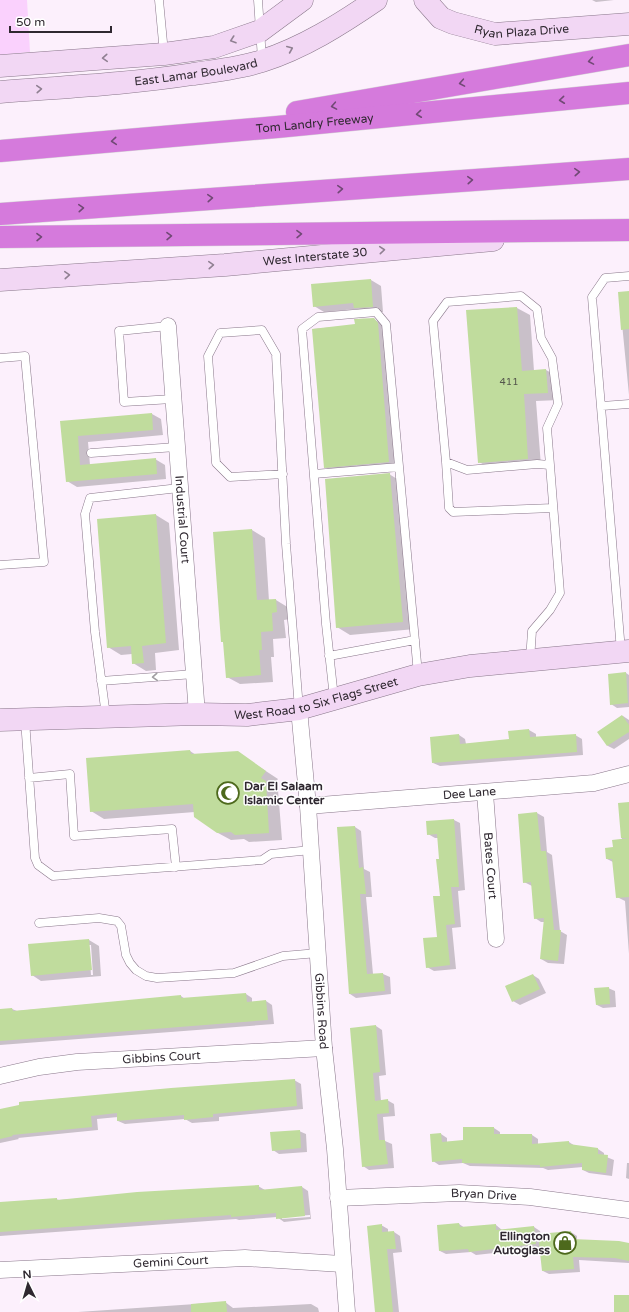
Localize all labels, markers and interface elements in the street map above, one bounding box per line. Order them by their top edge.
scale bar [10,8,111,34]
text: 50 m [16,15,45,29]
street label: Ryan Plaza Drive [473,21,570,41]
one-way arrow [229,36,236,44]
one-way arrow [286,46,294,54]
one-way arrow [102,54,108,63]
street label: East Lamar Boulevard [134,56,259,88]
one-way arrow [587,57,594,65]
one-way arrow [459,79,466,87]
one-way arrow [36,84,42,93]
one-way arrow [559,95,565,104]
one-way arrow [331,101,337,110]
one-way arrow [416,109,422,118]
street label: Tom Landry Freeway [255,111,375,136]
one-way arrow [111,136,117,145]
one-way arrow [574,168,580,177]
one-way arrow [467,175,473,184]
one-way arrow [337,185,343,194]
one-way arrow [207,194,213,203]
one-way arrow [78,203,84,212]
one-way arrow [296,230,302,238]
one-way arrow [166,232,172,240]
one-way arrow [36,233,42,241]
street label: West Interstate 30 [262,245,368,268]
one-way arrow [379,246,385,255]
one-way arrow [207,261,214,270]
one-way arrow [64,271,70,280]
house number: 411 [500,376,518,388]
street label: Industrial Court [172,475,193,564]
one-way arrow [152,673,158,682]
street label: West Road to Six Flags Street [234,674,400,722]
place label: Dar El Salaam Islamic Center [244,779,325,807]
mosque icon: Dar El Salaam Islamic Center [215,780,241,806]
street label: Dee Lane [442,784,497,802]
street label: Bates Court [481,832,500,900]
street label: Gibbins Road [312,972,331,1050]
street label: Gibbins Court [122,1048,201,1066]
street label: Bryan Drive [451,1186,517,1203]
place label: Ellington Autoglass [493,1229,550,1258]
shop icon: Ellington Autoglass [552,1230,578,1256]
street label: Gemini Court [133,1253,209,1270]
north arrow [8,1264,48,1304]
text: N [22,1268,32,1281]

